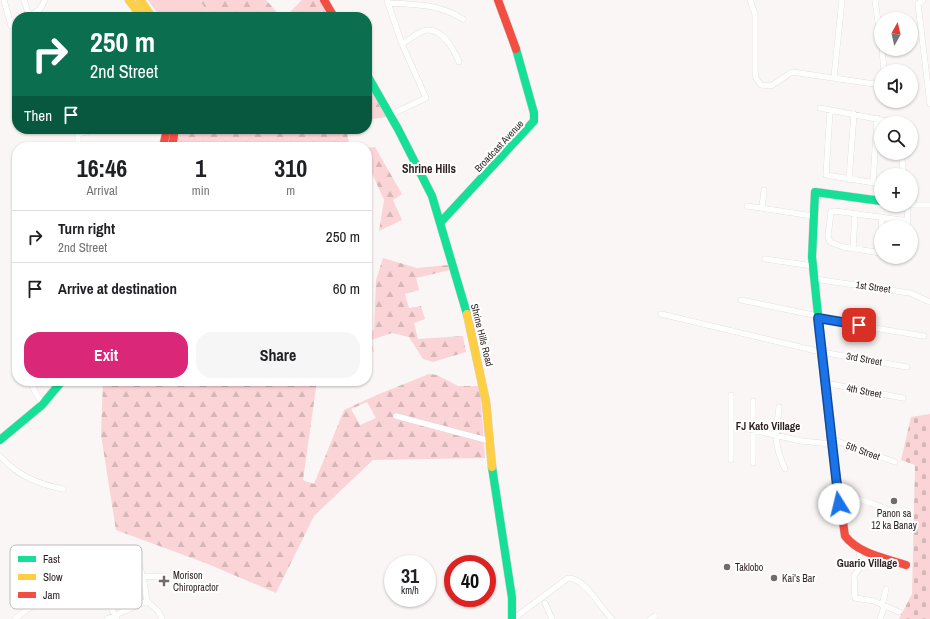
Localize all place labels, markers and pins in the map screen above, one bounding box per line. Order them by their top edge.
pin [842,308,876,342]
marker: Panon sa 12 ka Banay [889,496,899,506]
place label: Panon sa 12 ka Banay [871,507,918,532]
place label: Taklobo [735,561,764,574]
marker: Taklobo [722,562,732,572]
place label: Morison Chiropractor [173,569,219,594]
place label: Kai's Bar [782,572,815,585]
marker: Kai's Bar [769,573,779,583]
marker: Morison Chiropractor [158,575,170,587]

